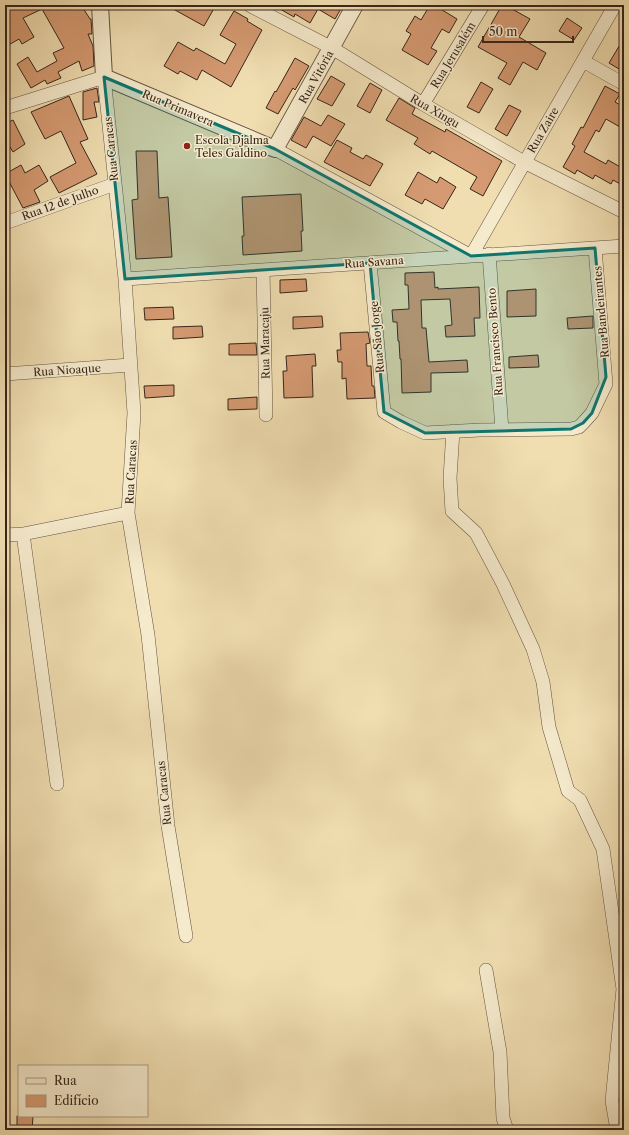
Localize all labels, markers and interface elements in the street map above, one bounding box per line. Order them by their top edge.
scale bar [483,18,573,44]
street label: Rua Jerusalém [428,19,479,91]
text: 50 m [489,24,518,39]
street label: Rua Vitória [296,48,336,106]
street label: Rua Primavera [140,87,216,129]
street label: Rua Xingu [408,91,462,131]
street label: Rua Zaire [524,105,562,155]
street label: Rua Caracas [101,116,121,182]
place label: Escola Djalma Teles Galdino [195,133,269,160]
marker: Escola Djalma Teles Galdino [182,141,192,151]
street label: Rua 12 de Julho [20,183,100,223]
street label: Rua Savana [344,253,404,271]
street label: Rua Bandeirantes [590,265,612,358]
street label: Rua Francisco Bento [484,287,506,397]
street label: Rua São Jorge [367,300,387,374]
street label: Rua Maracaju [257,307,273,379]
street label: Rua Nioaque [33,361,101,379]
street label: Rua Caracas [122,439,140,505]
street label: Rua Caracas [154,760,174,826]
legend [18,1065,148,1117]
text: Rua [54,1073,77,1088]
text: Edifício [54,1093,99,1108]

